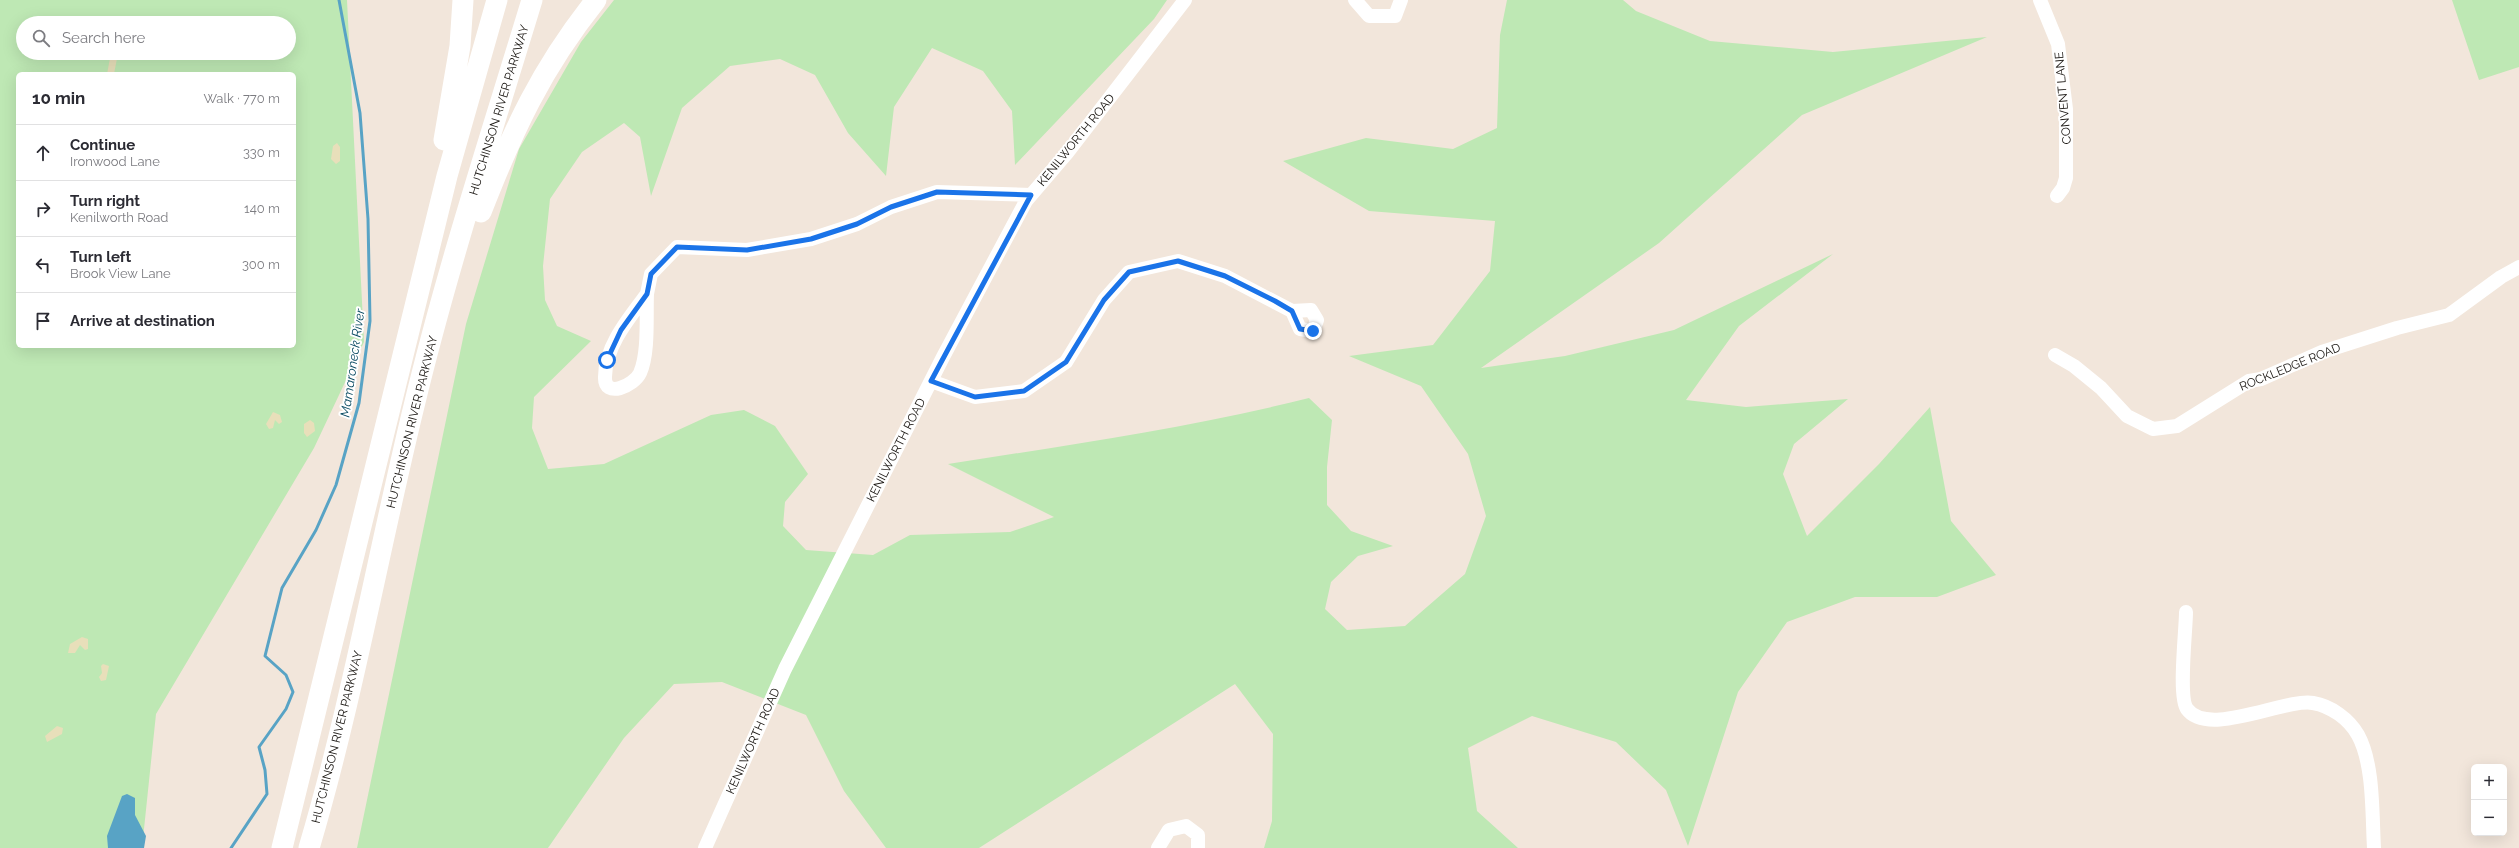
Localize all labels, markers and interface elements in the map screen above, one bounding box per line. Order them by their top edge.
search box [16,16,296,60]
street label: HUTCHINSON RIVER PARKWAY [466,23,532,197]
icon: search [30,27,52,49]
text: Search here [62,29,145,47]
street label: CONVENT LANE [2052,51,2074,145]
text: 10 min [32,88,85,108]
text: Walk · 770 m [203,91,280,106]
street label: KENILWORTH ROAD [1035,91,1118,189]
text: Continue [70,136,135,154]
icon: ahead [32,142,54,164]
text: 330 m [243,145,280,160]
text: Ironwood Lane [70,154,160,169]
text: Turn right [70,192,140,210]
icon: right [32,198,54,220]
text: 140 m [244,201,280,216]
text: Kenilworth Road [70,210,168,225]
text: Turn left [70,248,131,266]
icon: left [32,254,54,276]
text: 300 m [242,257,280,272]
text: Brook View Lane [70,266,171,281]
water label: Mamaroneck River [337,307,368,418]
icon: arrive [32,310,54,332]
text: Arrive at destination [70,312,215,330]
route end [1304,322,1322,340]
street label: HUTCHINSON RIVER PARKWAY [384,334,440,510]
street label: ROCKLEDGE ROAD [2237,340,2343,394]
route start [598,351,616,369]
street label: KENILWORTH ROAD [864,395,928,504]
street label: HUTCHINSON RIVER PARKWAY [309,649,365,825]
street label: KENILWORTH ROAD [723,685,783,796]
map controls [2471,764,2507,836]
button: + [2471,764,2507,800]
button: − [2471,800,2507,836]

